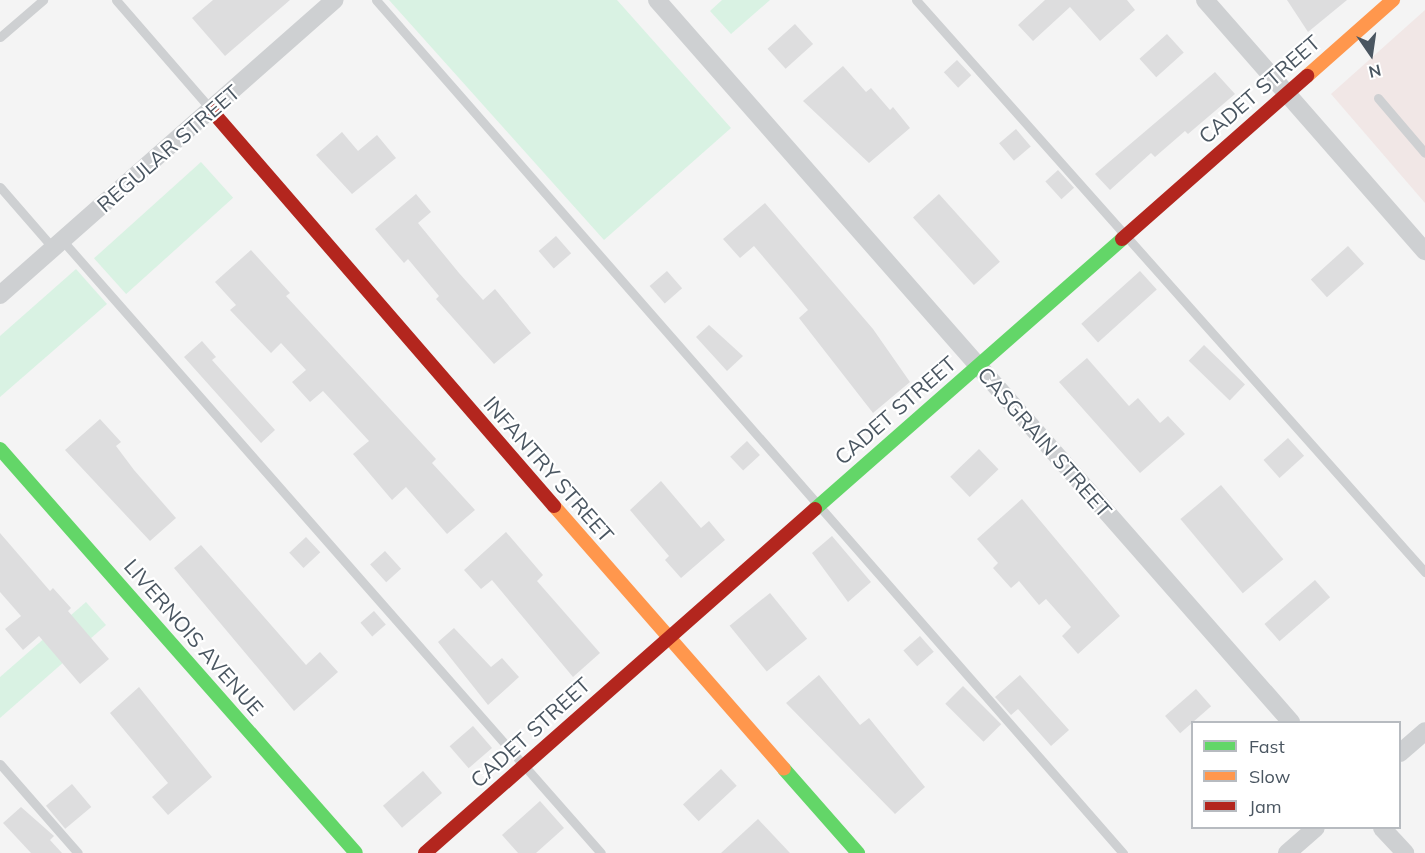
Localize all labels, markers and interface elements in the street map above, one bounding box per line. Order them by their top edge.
north arrow [1341,24,1401,84]
street label: CADET STREET [1193,29,1325,149]
text: N [1367,60,1383,83]
street label: REGULAR STREET [91,79,245,217]
street label: CADET STREET [829,350,961,470]
street label: CASGRAIN STREET [973,362,1117,522]
street label: INFANTRY STREET [479,391,619,547]
street label: LIVERNOIS AVENUE [119,554,269,720]
street label: CADET STREET [465,672,595,792]
legend [1191,721,1401,829]
text: Fast [1249,735,1285,758]
text: Slow [1249,765,1290,788]
text: Jam [1249,795,1282,818]

